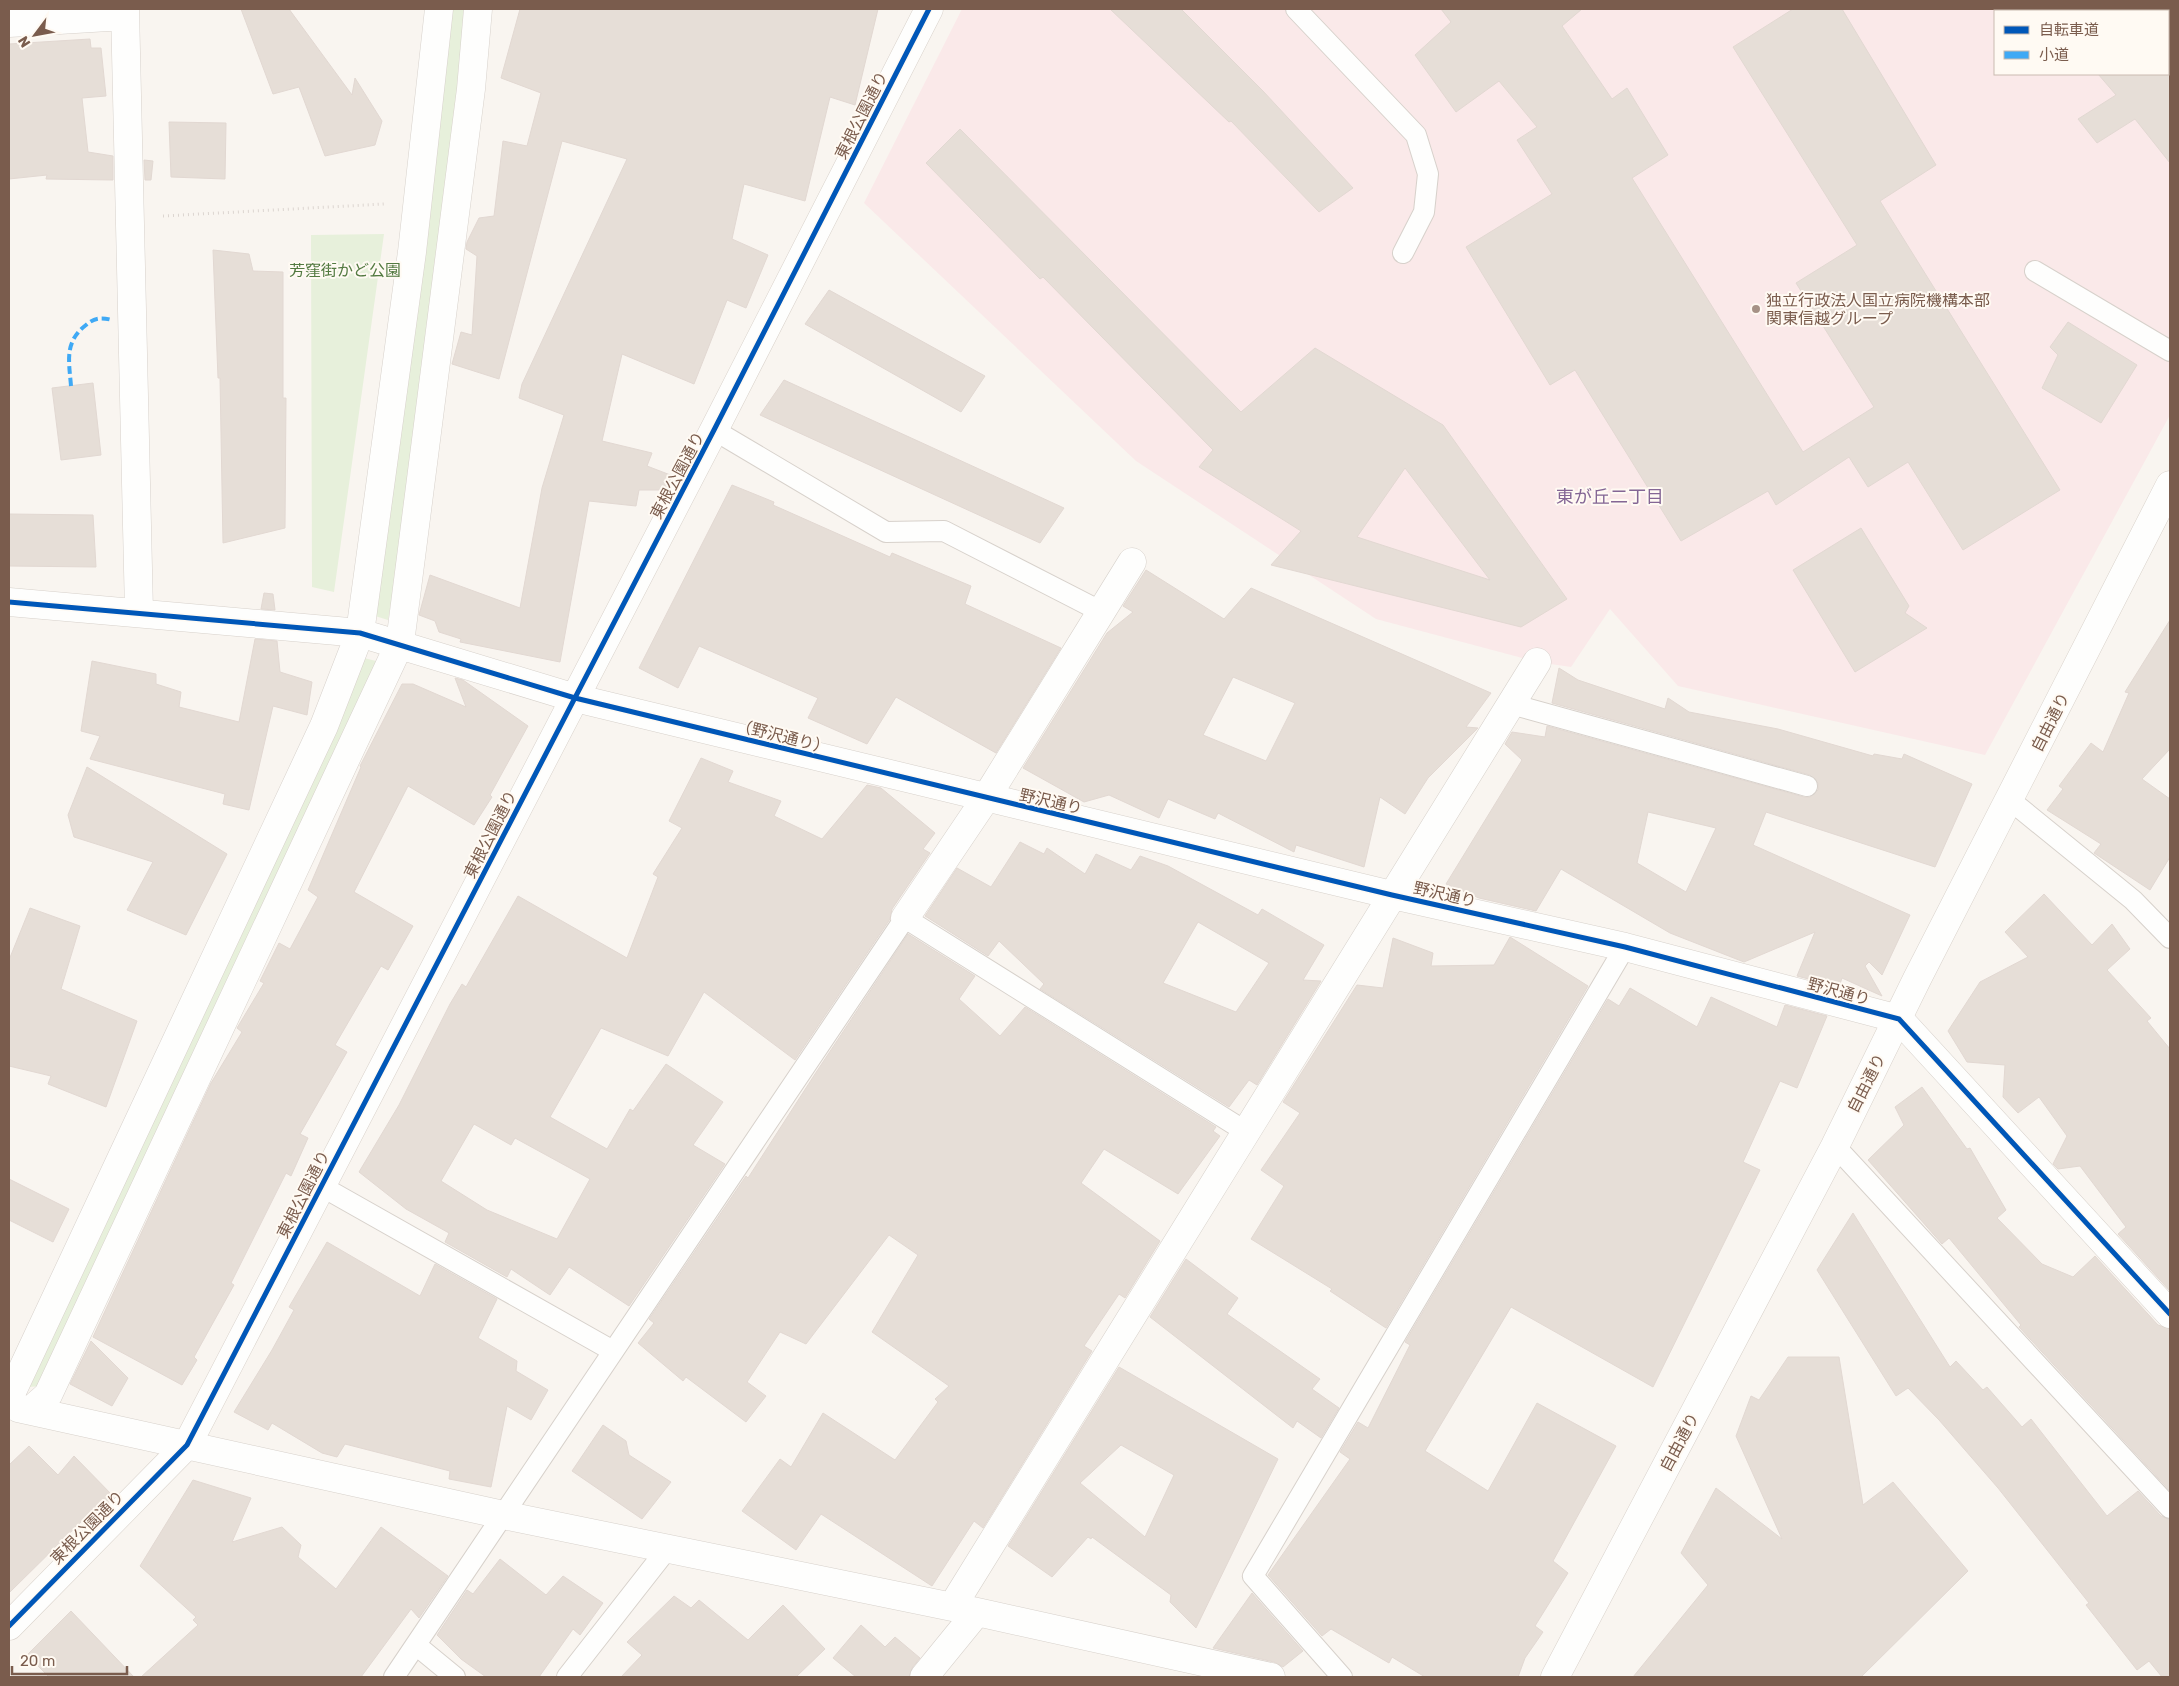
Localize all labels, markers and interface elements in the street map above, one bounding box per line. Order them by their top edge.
north arrow [10,10,60,60]
legend [1994,10,2169,75]
text: 自転車道 [2039,21,2099,39]
text: N [15,33,34,50]
text: 小道 [2039,46,2069,64]
street label: 東根公園通り [831,68,892,162]
park label: 芳窪街かど公園 [289,261,401,280]
place label: 独立行政法人国立病院機構本部 関東信越グループ [1766,291,1990,328]
marker: 独立行政法人国立病院機構本部 関東信越グループ [1750,303,1762,315]
street label: 東根公園通り [647,428,708,522]
district label: 東が丘二丁目 [1556,486,1664,508]
street label: 自由通り [2027,689,2073,755]
street label: （野沢通り） [734,716,832,757]
street label: 野沢通り [1018,785,1084,818]
street label: 東根公園通り [460,787,521,881]
street label: 野沢通り [1412,878,1478,911]
street label: 野沢通り [1805,974,1872,1009]
street label: 自由通り [1843,1050,1889,1116]
street label: 東根公園通り [273,1147,334,1241]
street label: 自由通り [1656,1410,1703,1475]
street label: 東根公園通り [47,1487,128,1568]
scale bar [12,1644,128,1676]
text: 20 m [20,1652,55,1670]

